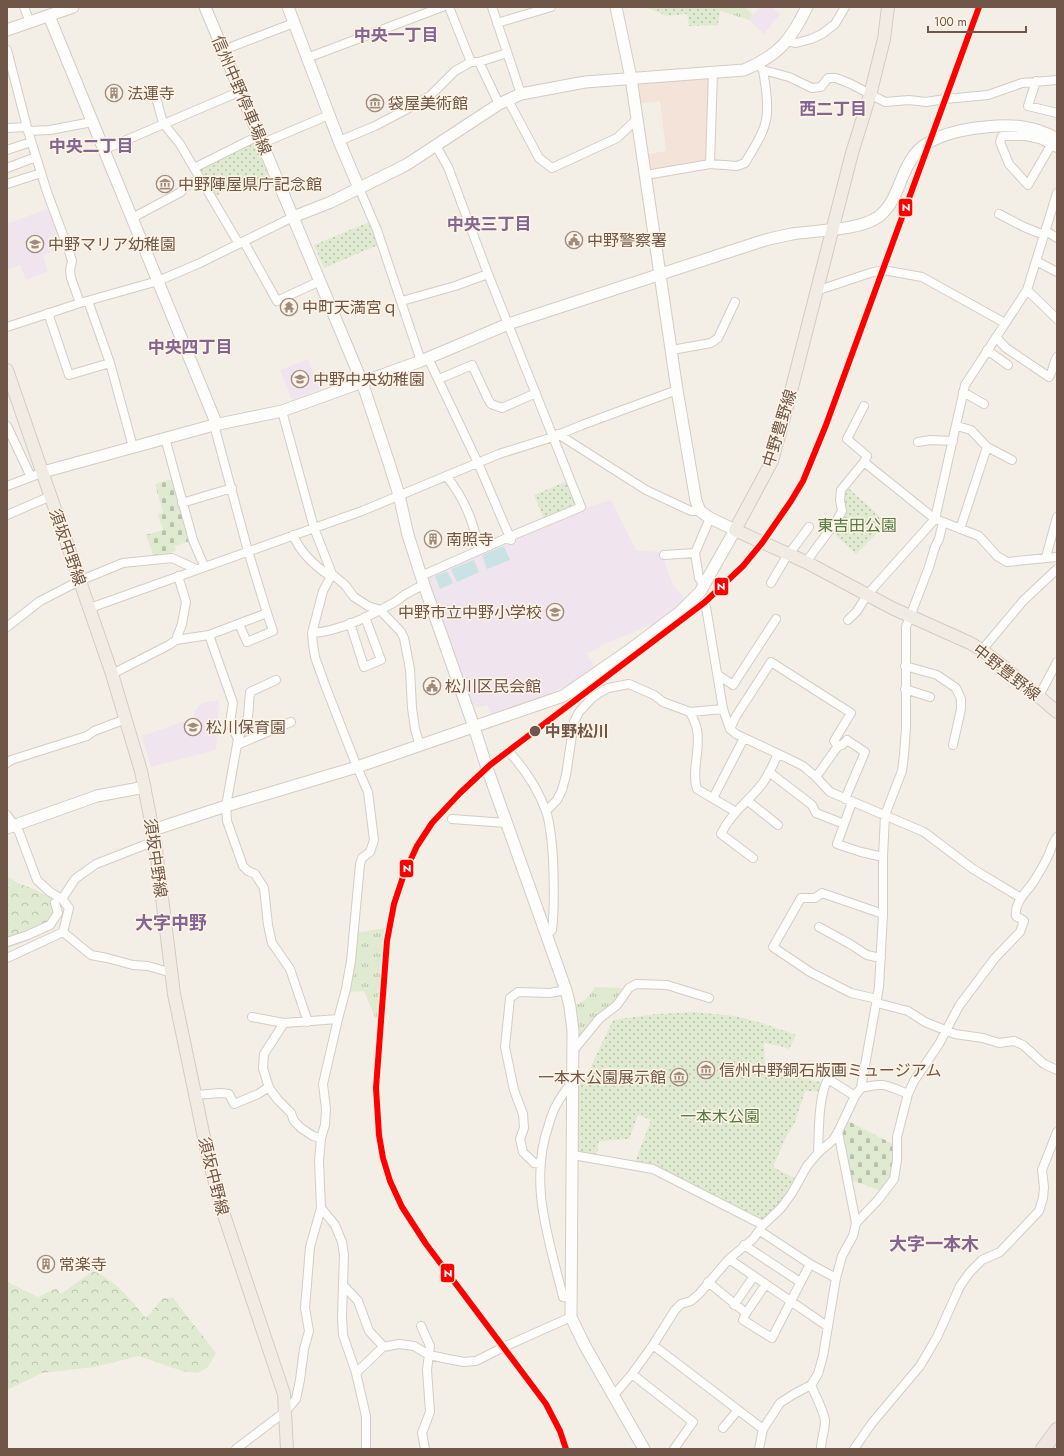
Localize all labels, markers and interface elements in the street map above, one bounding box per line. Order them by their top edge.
scale bar [928,8,1026,34]
text: 100 m [934,13,967,31]
district label: 中央一丁目 [354,23,439,47]
street label: 信州中野停車場線 [206,32,277,159]
place label: 法運寺 [127,82,175,105]
building icon: 法運寺 [104,83,124,103]
place label: 袋屋美術館 [388,92,468,115]
museum icon: 袋屋美術館 [365,93,385,113]
district label: 西二丁目 [799,97,867,121]
district label: 中央二丁目 [49,134,134,158]
place label: 中野陣屋県庁記念館 [178,173,322,196]
museum icon: 中野陣屋県庁記念館 [155,174,175,194]
line badge: N [898,198,913,217]
text: N [902,199,910,215]
district label: 中央三丁目 [447,212,532,236]
place label: 中野警察署 [587,229,667,252]
public building icon: 中野警察署 [564,230,584,250]
place label: 中野マリア幼稚園 [48,233,176,256]
school or university icon: 中野マリア幼稚園 [25,234,45,254]
place label: 中町天満宮ｑ [302,296,398,319]
temple icon: 中町天満宮ｑ [279,297,299,317]
district label: 中央四丁目 [148,335,233,359]
place label: 中野中央幼稚園 [313,368,425,391]
school or university icon: 中野中央幼稚園 [290,369,310,389]
street label: 中野豊野線 [757,387,802,470]
street label: 須坂中野線 [44,506,91,589]
park label: 東吉田公園 [817,514,897,537]
place label: 南照寺 [446,528,494,551]
building icon: 南照寺 [423,529,443,549]
line badge: N [714,577,729,596]
text: N [717,578,725,594]
place label: 中野市立中野小学校 [398,601,542,624]
school or university icon: 中野市立中野小学校 [545,602,565,622]
street label: 中野豊野線 [968,639,1045,706]
place label: 松川区民会館 [445,675,541,698]
public building icon: 松川区民会館 [422,676,442,696]
place label: 松川保育園 [206,716,286,739]
school or university icon: 松川保育園 [183,717,203,737]
place label: 中野松川 [545,720,609,743]
marker: 中野松川 [528,724,542,738]
street label: 須坂中野線 [139,817,172,899]
line badge: N [399,859,414,878]
text: N [403,860,411,876]
district label: 大字中野 [135,910,207,936]
place label: 信州中野銅石版画ミュージアム [719,1059,942,1082]
museum icon: 信州中野銅石版画ミュージアム [696,1060,716,1080]
place label: 一本木公園展示館 [538,1066,666,1089]
museum icon: 一本木公園展示館 [669,1067,689,1087]
park label: 一本木公園 [680,1105,760,1128]
street label: 須坂中野線 [193,1135,234,1218]
district label: 大字一本木 [889,1231,979,1257]
place label: 常楽寺 [59,1253,107,1276]
building icon: 常楽寺 [36,1254,56,1274]
line badge: N [440,1263,455,1283]
text: N [444,1265,452,1281]

